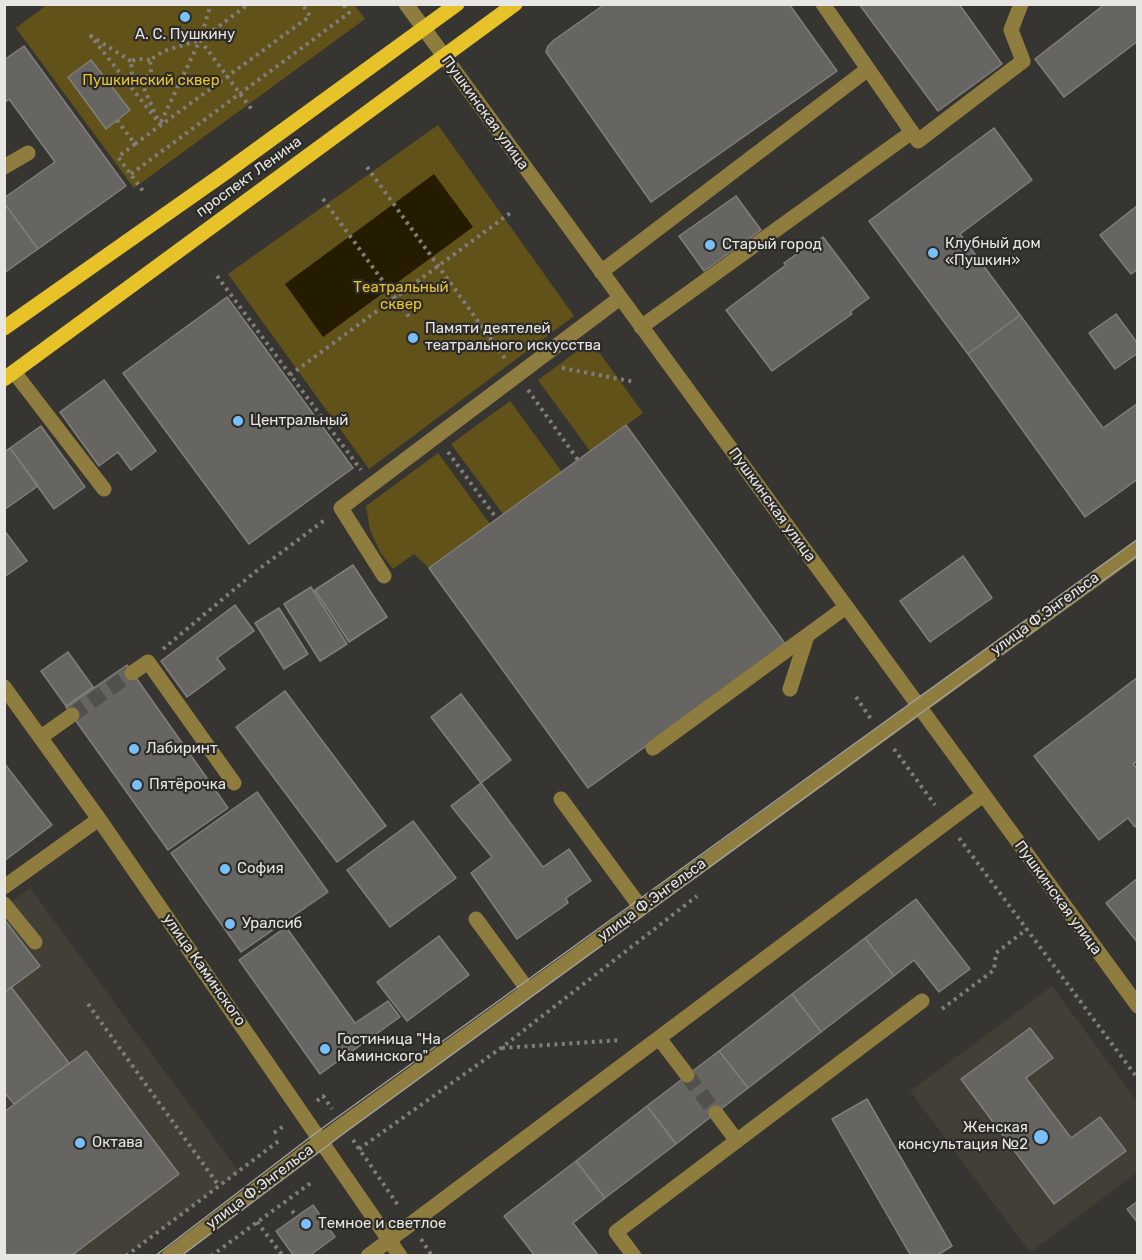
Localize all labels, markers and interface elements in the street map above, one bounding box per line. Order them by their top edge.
marker: А. С. Пушкину [178,10,192,24]
place label: А. С. Пушкину [135,26,235,44]
street label: Пушкинская улица [438,52,532,174]
park label: Пушкинский сквер [82,72,220,90]
street label: проспект Ленина [193,133,305,221]
place label: Клубный дом «Пушкин» [945,235,1041,270]
place label: Старый город [722,236,822,254]
marker: Старый город [703,238,717,252]
marker: Клубный дом «Пушкин» [926,246,940,260]
park label: Театральный сквер [353,279,449,314]
place label: Памяти деятелей театрального искусства [425,320,601,355]
marker: Памяти деятелей театрального искусства [406,331,420,345]
place label: Центральный [250,412,348,430]
marker: Центральный [231,414,245,428]
street label: Пушкинская улица [725,444,819,566]
street label: улица Ф.Энгельса [987,569,1103,659]
place label: Лабиринт [146,740,218,758]
marker: Лабиринт [127,742,141,756]
place label: Пятёрочка [149,776,226,794]
marker: Пятёрочка [130,778,144,792]
street label: Пушкинская улица [1011,837,1105,959]
street label: улица Ф.Энгельса [594,855,710,945]
place label: София [237,860,284,878]
marker: София [218,862,232,876]
street label: улица Каминского [159,911,249,1029]
place label: Уралсиб [242,915,302,933]
marker: Уралсиб [223,917,237,931]
place label: Гостиница "На Каминского" [337,1031,441,1066]
marker: Гостиница "На Каминского" [318,1042,332,1056]
place label: Женская консультация №2 [898,1119,1028,1154]
marker: Женская консультация №2 [1032,1128,1050,1146]
place label: Октава [92,1134,143,1152]
marker: Октава [73,1136,87,1150]
street label: улица Ф.Энгельса [203,1141,317,1233]
place label: Темное и светлое [318,1215,446,1233]
marker: Темное и светлое [299,1217,313,1231]

